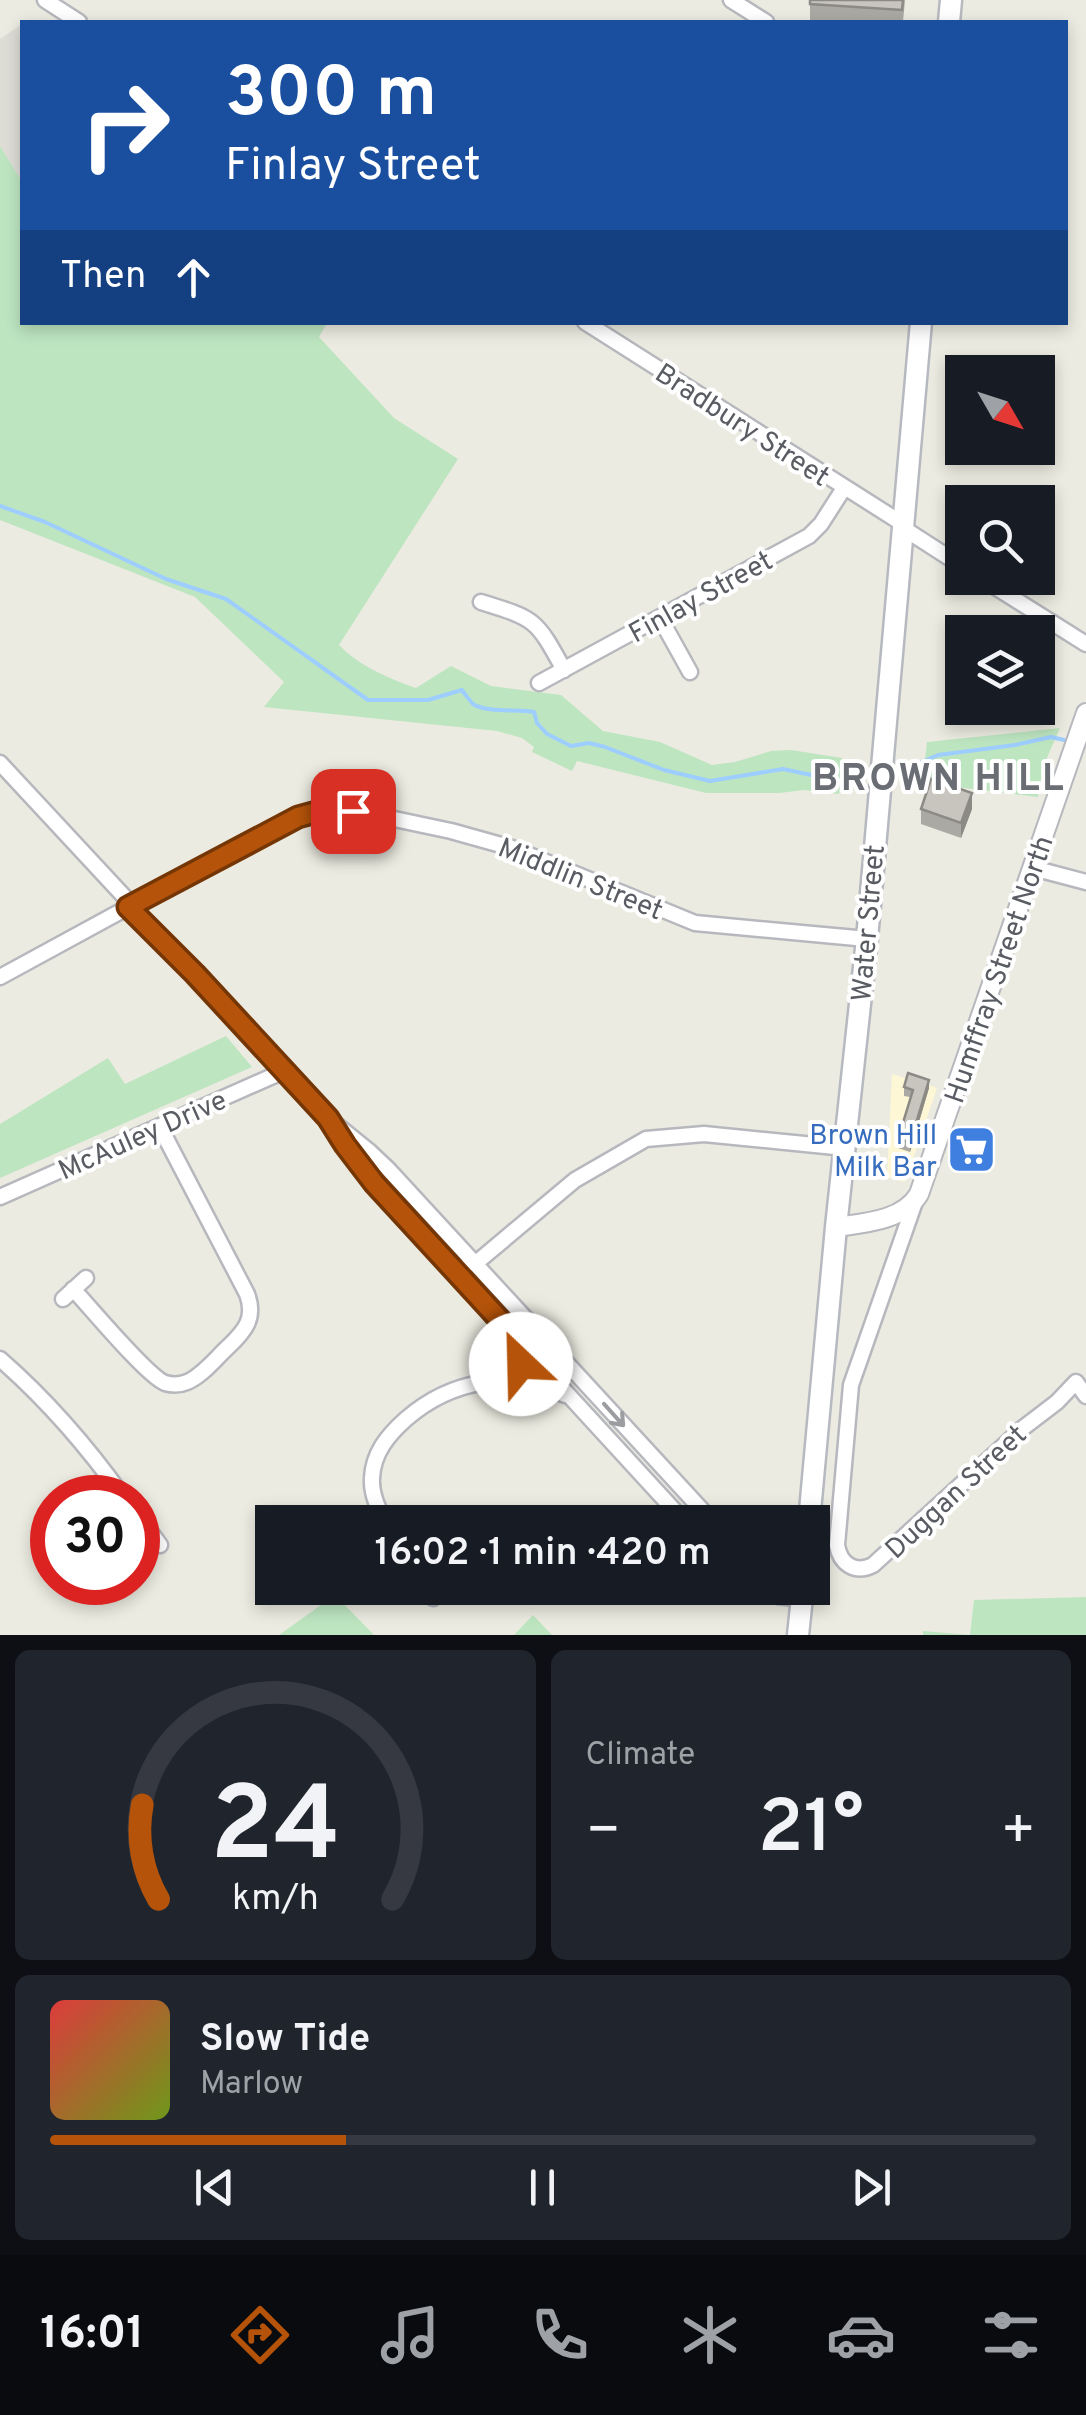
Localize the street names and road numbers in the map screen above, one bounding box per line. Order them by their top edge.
street label: Bradbury Street [647,357,835,496]
street label: Finlay Street [623,544,780,653]
street label: Middlin Street [492,831,668,930]
street label: Humffray Street North [938,831,1064,1109]
street label: Water Street [845,843,895,1003]
street label: McAuley Drive [53,1084,233,1190]
street label: Duggan Street [879,1418,1035,1568]

